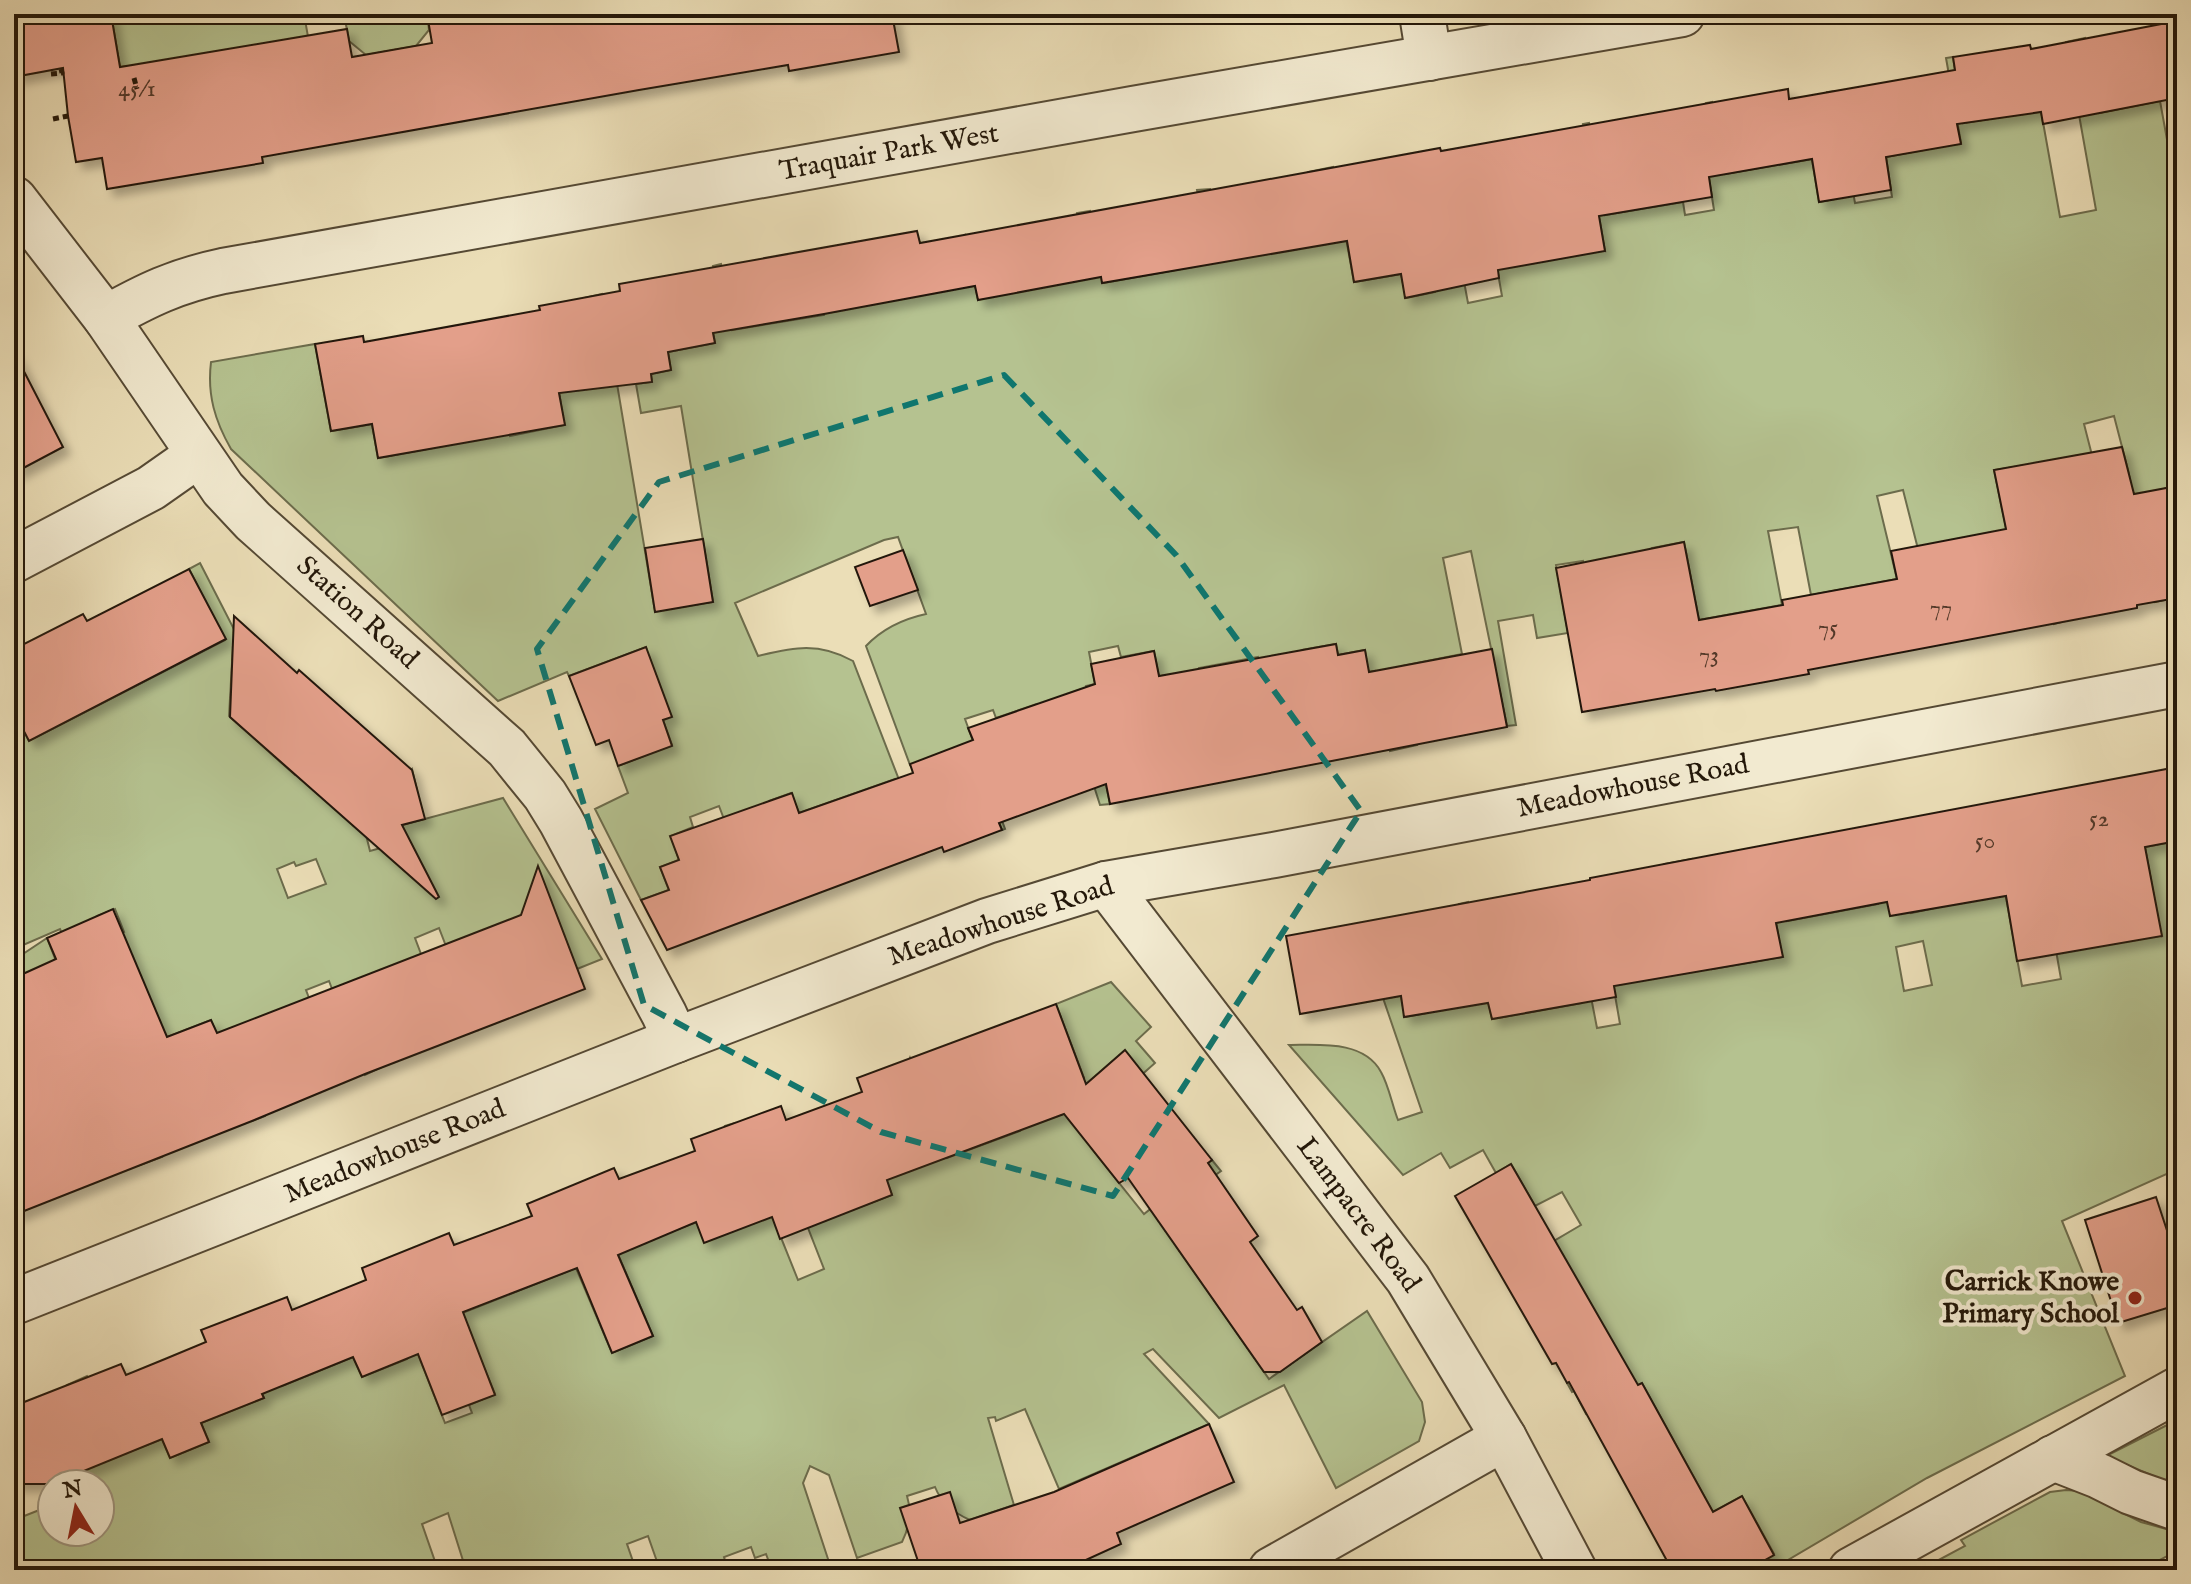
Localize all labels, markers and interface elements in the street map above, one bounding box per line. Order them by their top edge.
house number: 45/1 [118,74,156,105]
street label: Traquair Park West [777,116,1002,190]
street label: Station Road [289,549,425,677]
house number: 77 [1930,593,1952,624]
house number: 75 [1818,613,1838,644]
house number: 73 [1699,640,1719,671]
street label: Meadowhouse Road [1514,747,1752,827]
house number: 52 [2089,804,2109,835]
house number: 50 [1975,826,1995,857]
street label: Meadowhouse Road [884,869,1118,975]
street label: Meadowhouse Road [279,1092,511,1212]
street label: Lampacre Road [1288,1130,1428,1300]
place label: Carrick Knowe Primary School [1942,1265,2120,1332]
marker: Carrick Knowe Primary School [2126,1289,2144,1307]
north arrow [36,1468,116,1548]
text: N [60,1475,85,1506]

